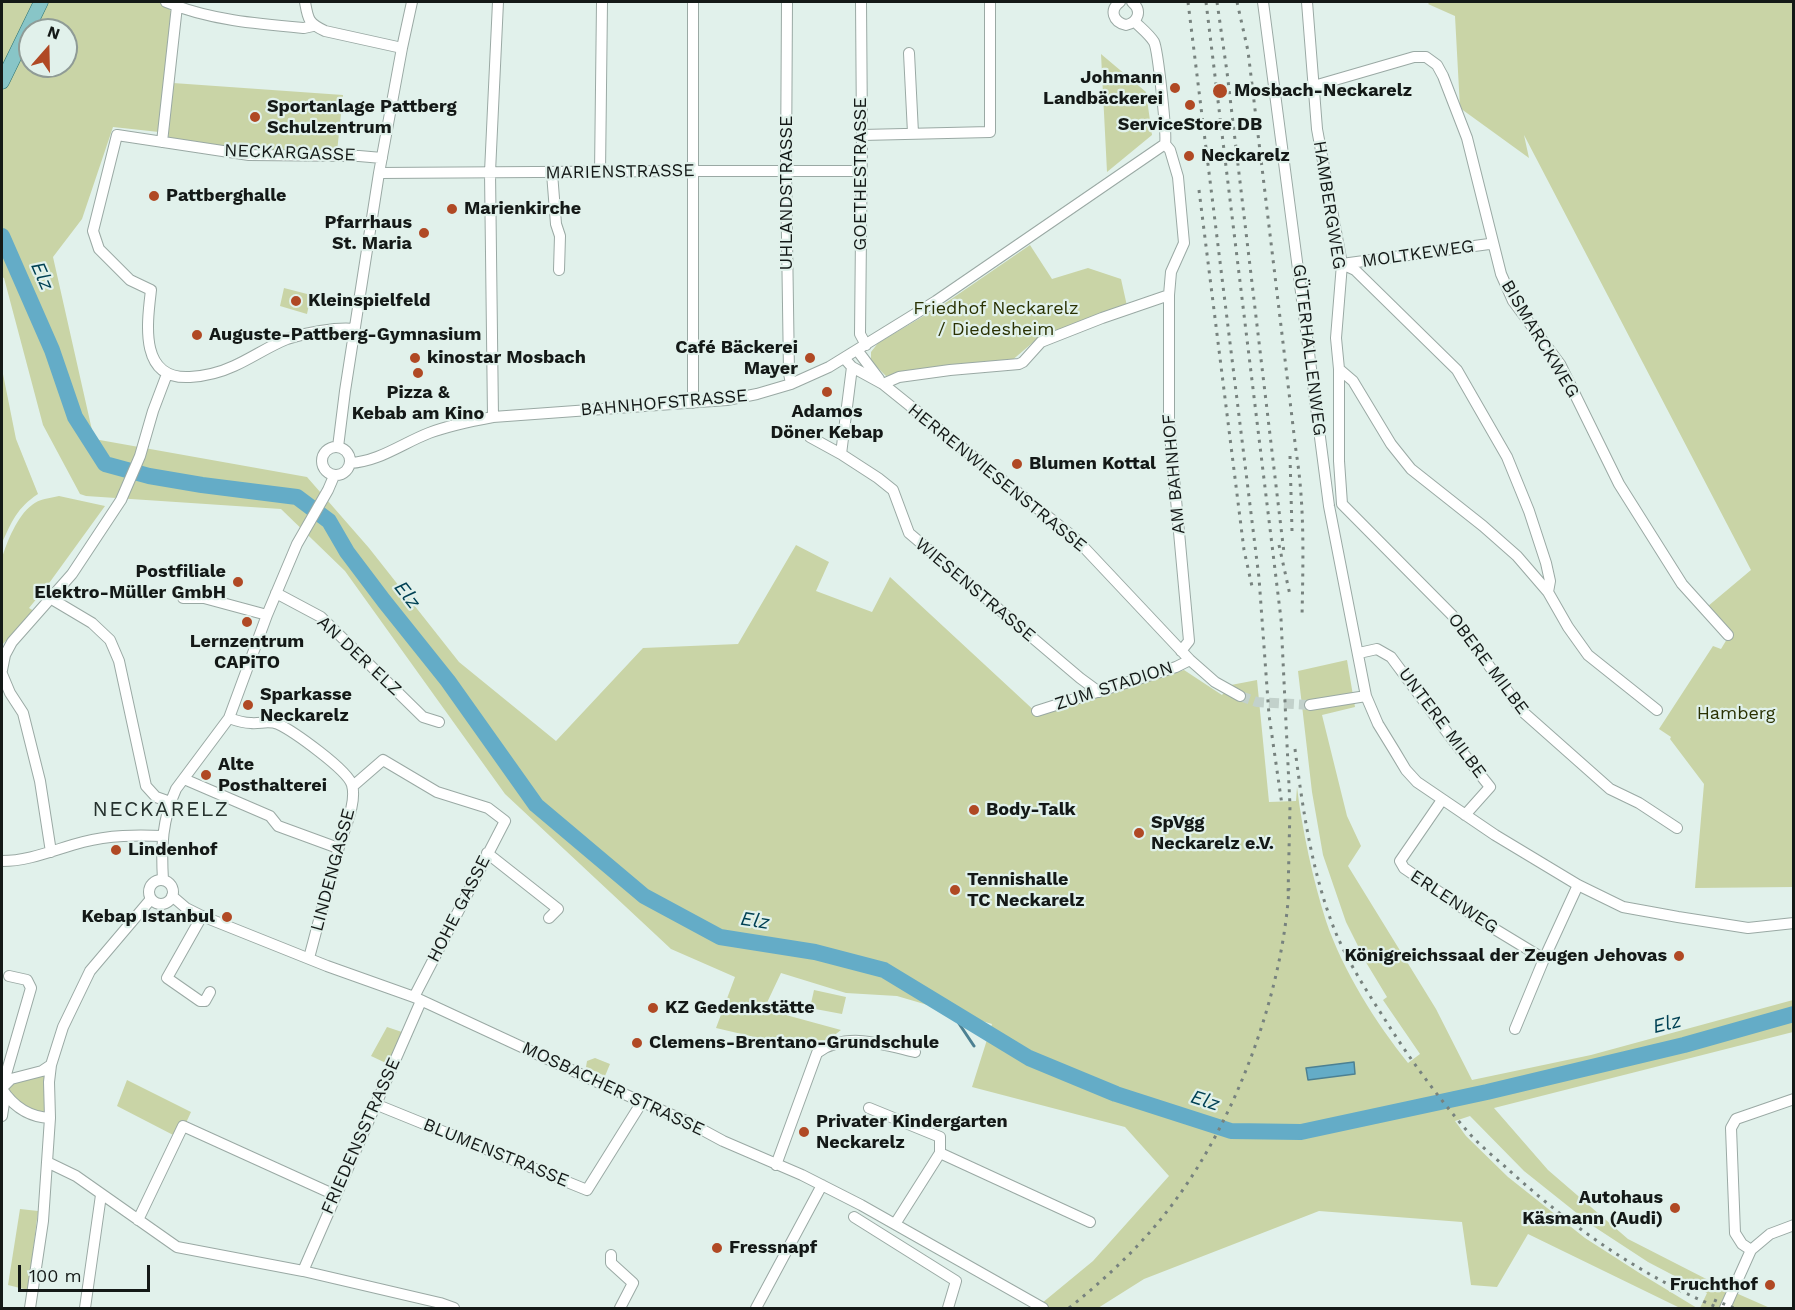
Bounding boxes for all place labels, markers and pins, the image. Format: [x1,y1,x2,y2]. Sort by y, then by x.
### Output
place label: Johmann Landbäckerei [1043,67,1163,110]
place label: Mosbach-Neckarelz [1234,80,1412,102]
marker: Johmann Landbäckerei [1168,81,1182,95]
marker: Mosbach-Neckarelz [1211,82,1229,100]
place label: Sportanlage Pattberg Schulzentrum [267,96,457,138]
marker: ServiceStore DB [1183,98,1197,112]
marker: Sportanlage Pattberg Schulzentrum [248,110,262,124]
place label: ServiceStore DB [1118,114,1262,136]
place label: Neckarelz [1201,145,1290,167]
marker: Neckarelz [1182,149,1196,163]
place label: Pattberghalle [166,185,286,207]
marker: Pattberghalle [147,189,161,203]
place label: Marienkirche [464,198,581,220]
marker: Marienkirche [445,202,459,216]
place label: Pfarrhaus St. Maria [325,212,412,254]
marker: Pfarrhaus St. Maria [417,226,431,240]
place label: Kleinspielfeld [308,290,431,312]
marker: Kleinspielfeld [289,294,303,308]
place label: Auguste-Pattberg-Gymnasium [209,324,481,346]
marker: Auguste-Pattberg-Gymnasium [190,328,204,342]
place label: Café Bäckerei Mayer [675,337,798,380]
place label: kinostar Mosbach [427,347,586,369]
marker: kinostar Mosbach [408,351,422,365]
marker: Café Bäckerei Mayer [803,351,817,365]
marker: Pizza & Kebab am Kino [411,366,425,380]
place label: Pizza & Kebab am Kino [352,382,484,424]
marker: Adamos Döner Kebap [820,385,834,399]
place label: Adamos Döner Kebap [770,401,884,444]
place label: Blumen Kottal [1029,453,1156,475]
marker: Blumen Kottal [1010,457,1024,471]
place label: Postfiliale Elektro-Müller GmbH [34,561,226,604]
marker: Postfiliale Elektro-Müller GmbH [231,575,245,589]
marker: Lernzentrum CAPiTO [240,615,254,629]
place label: Lernzentrum CAPiTO [190,631,304,674]
place label: Sparkasse Neckarelz [260,684,352,726]
marker: Sparkasse Neckarelz [241,698,255,712]
place label: Alte Posthalterei [218,754,327,796]
marker: Alte Posthalterei [199,768,213,782]
place label: Body-Talk [986,799,1076,821]
marker: Body-Talk [967,803,981,817]
place label: SpVgg Neckarelz e.V. [1151,812,1274,854]
marker: SpVgg Neckarelz e.V. [1132,826,1146,840]
place label: Lindenhof [128,839,217,861]
marker: Lindenhof [109,843,123,857]
place label: Tennishalle TC Neckarelz [967,869,1084,912]
marker: Tennishalle TC Neckarelz [948,883,962,897]
place label: Kebap Istanbul [82,906,215,928]
marker: Kebap Istanbul [220,910,234,924]
place label: Königreichssaal der Zeugen Jehovas [1345,945,1667,967]
marker: Königreichssaal der Zeugen Jehovas [1672,949,1686,963]
place label: KZ Gedenkstätte [665,997,815,1019]
marker: KZ Gedenkstätte [646,1001,660,1015]
place label: Clemens-Brentano-Grundschule [649,1032,939,1054]
marker: Clemens-Brentano-Grundschule [630,1036,644,1050]
place label: Privater Kindergarten Neckarelz [816,1111,1008,1154]
marker: Privater Kindergarten Neckarelz [797,1125,811,1139]
place label: Autohaus Käsmann (Audi) [1522,1187,1663,1230]
marker: Autohaus Käsmann (Audi) [1668,1201,1682,1215]
place label: Fressnapf [729,1237,817,1259]
marker: Fressnapf [710,1241,724,1255]
place label: Fruchthof [1670,1274,1758,1296]
marker: Fruchthof [1763,1278,1777,1292]

